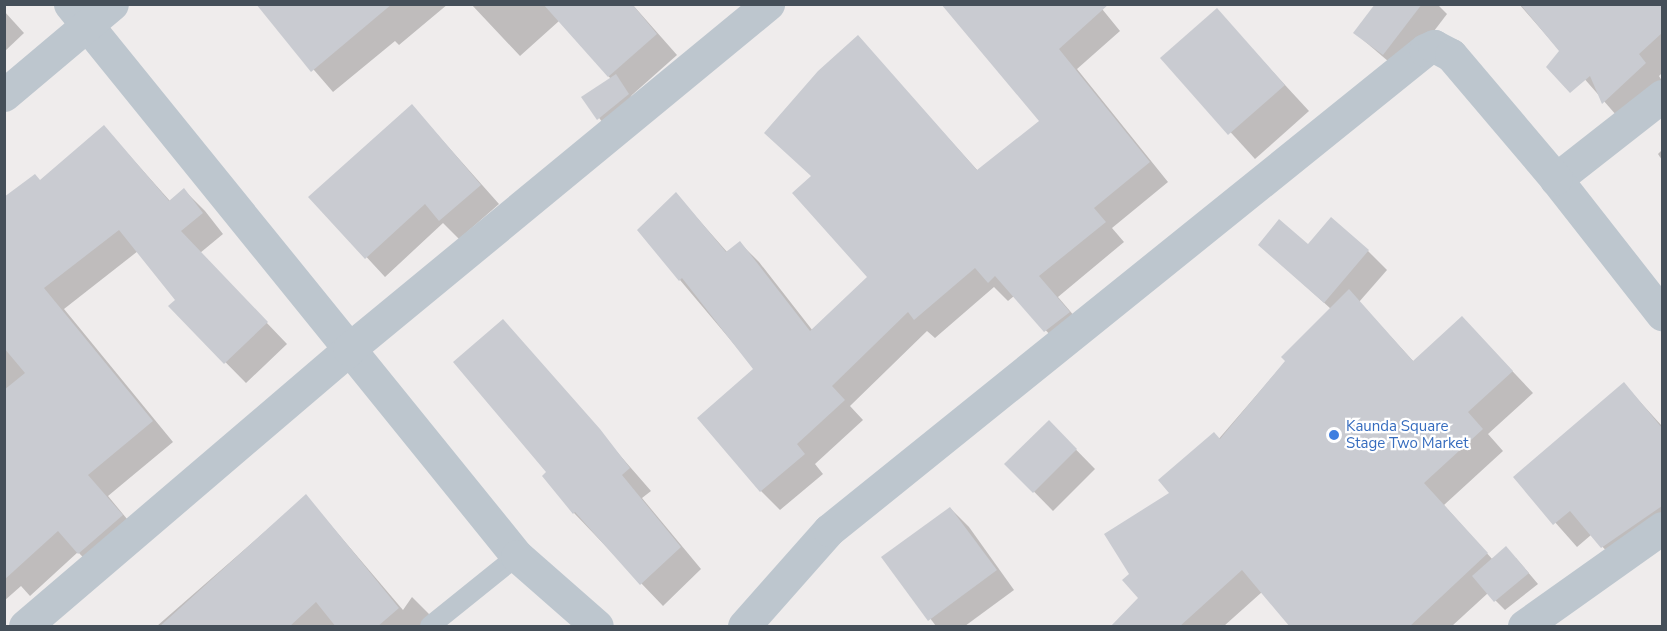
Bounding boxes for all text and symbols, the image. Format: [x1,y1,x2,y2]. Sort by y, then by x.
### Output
place label: Kaunda Square Stage Two Market [1346,417,1468,452]
marker: Kaunda Square Stage Two Market [1327,428,1341,442]

